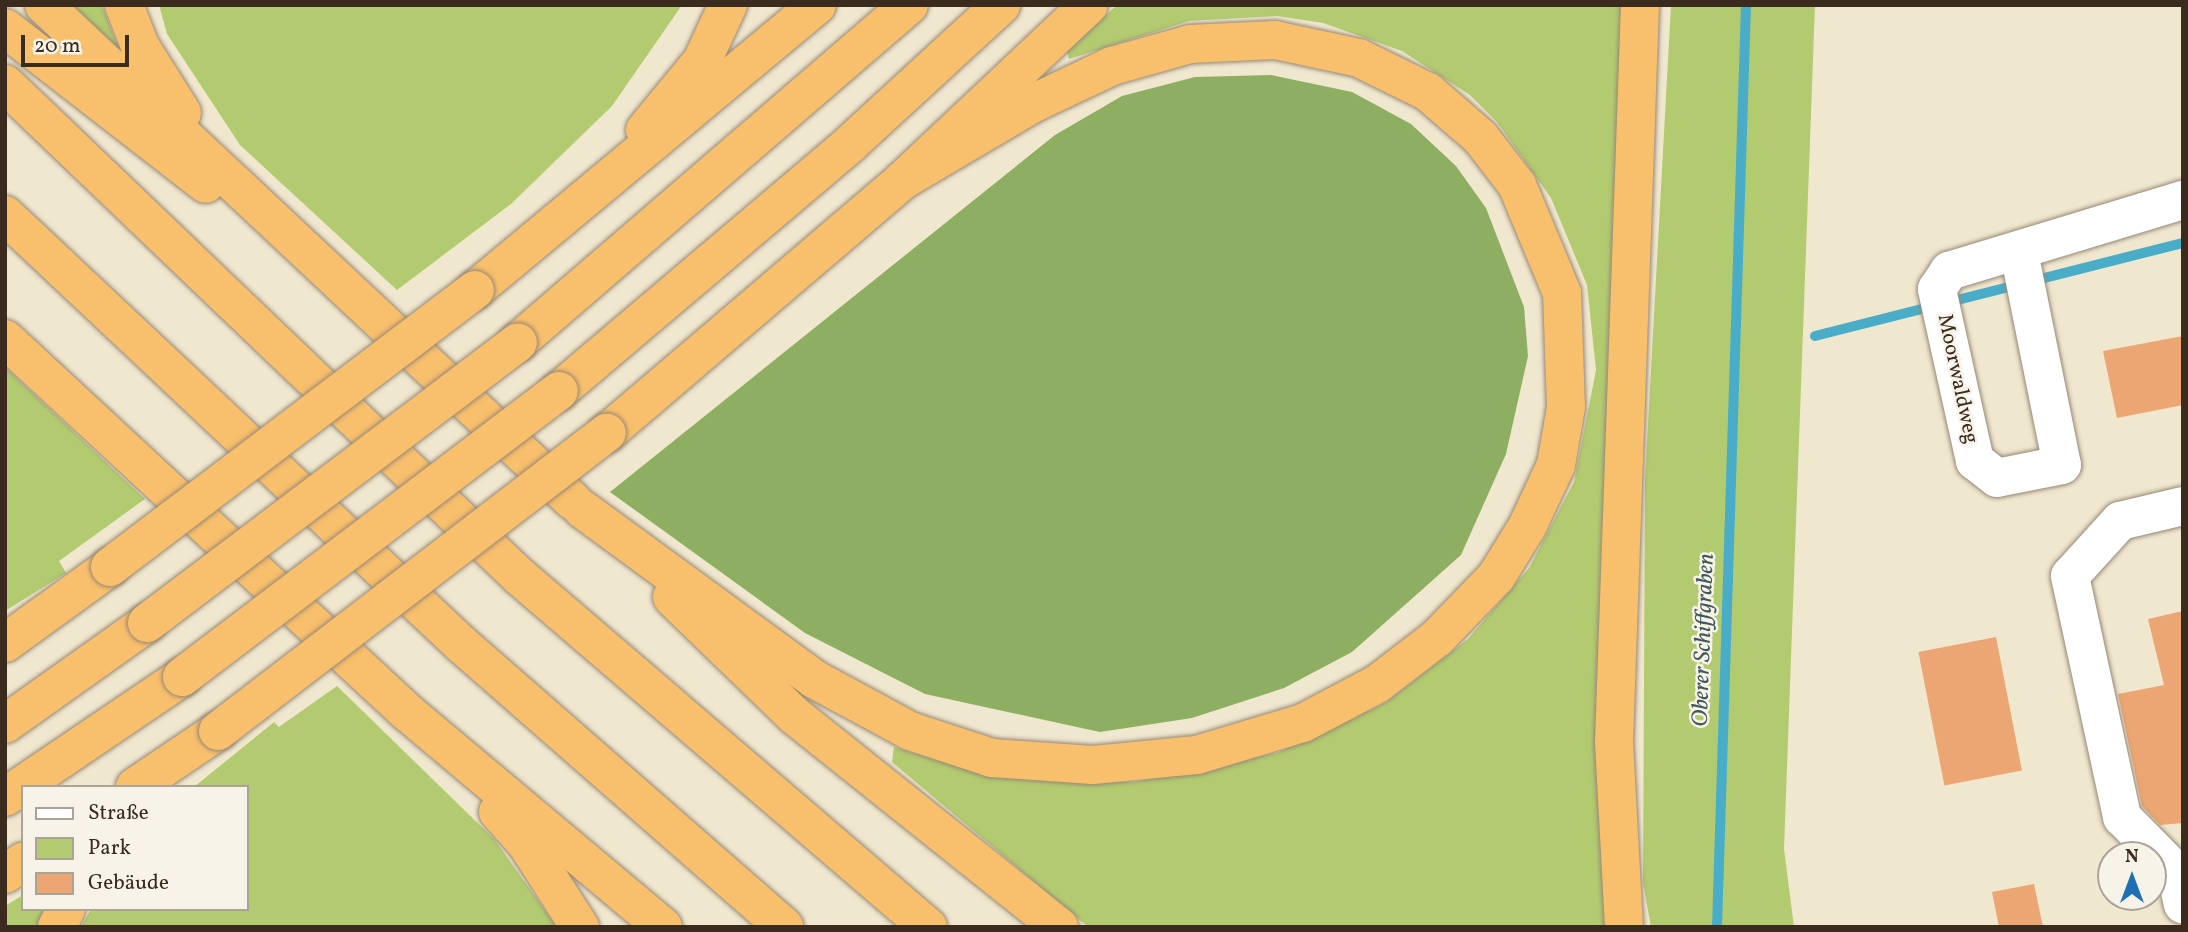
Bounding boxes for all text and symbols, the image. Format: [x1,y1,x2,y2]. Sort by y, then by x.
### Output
scale bar [24,21,133,65]
text: 20 m [34,32,80,61]
street label: Moorwaldweg [1931,312,1983,446]
water label: Oberer Schiffgraben [1687,553,1721,727]
legend [21,785,248,911]
text: Straße [88,799,149,828]
text: Park [88,834,131,863]
north arrow [2097,841,2167,911]
text: N [2125,844,2139,870]
text: Gebäude [88,869,169,898]

